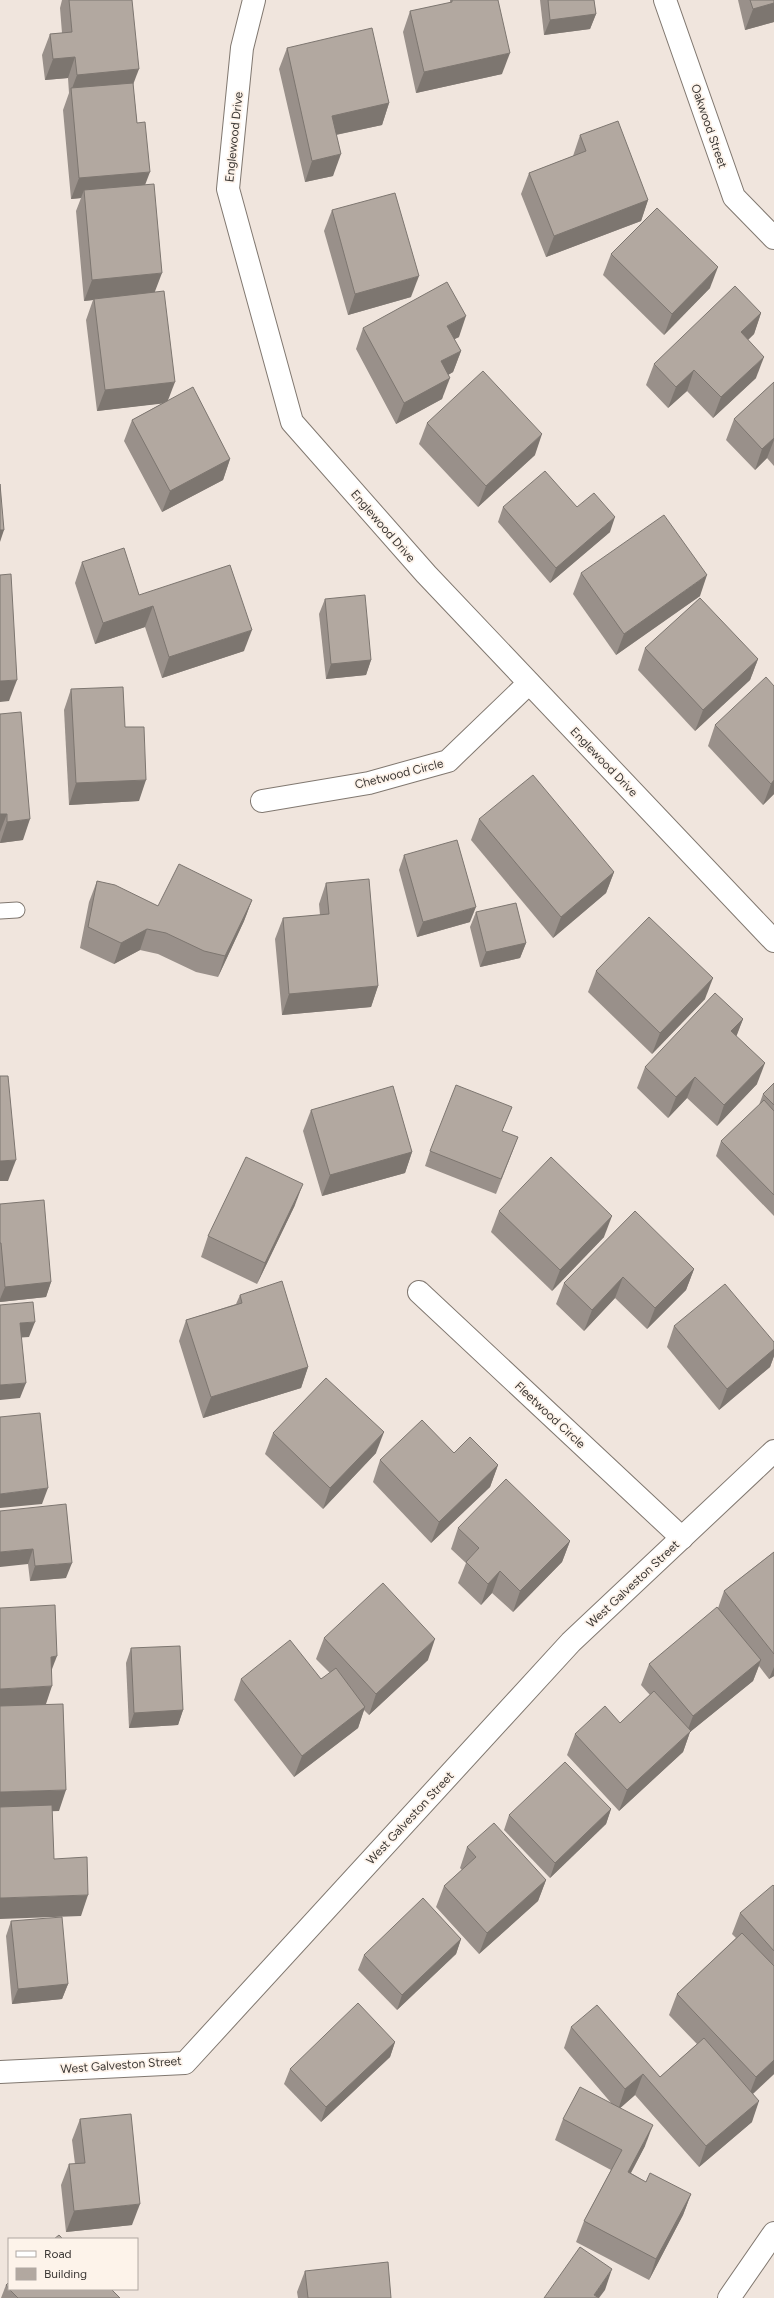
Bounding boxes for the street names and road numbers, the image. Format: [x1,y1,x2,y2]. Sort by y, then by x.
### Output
street label: Oakwood Street [688,82,730,170]
street label: Englewood Drive [222,91,246,183]
street label: Englewood Drive [348,487,418,565]
street label: Englewood Drive [567,724,641,800]
street label: Chetwood Circle [353,756,445,792]
street label: Fleetwood Circle [512,1379,588,1452]
street label: West Galveston Street [584,1537,683,1631]
street label: West Galveston Street [363,1768,457,1867]
street label: West Galveston Street [60,2054,183,2076]

